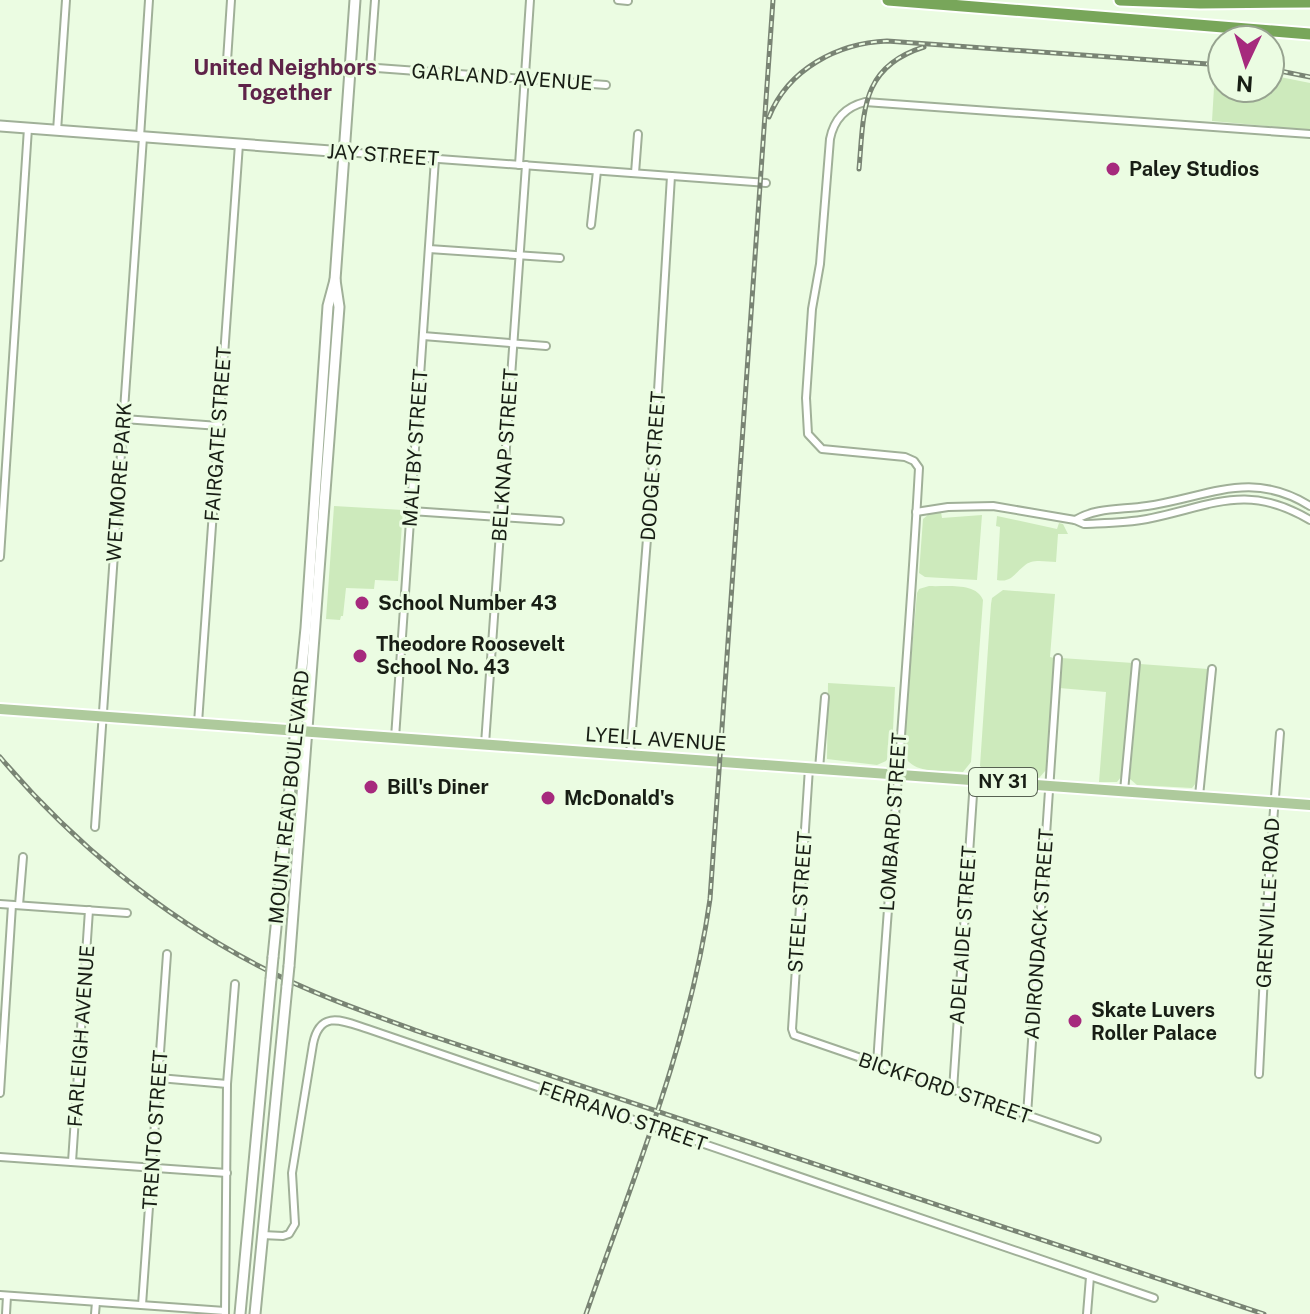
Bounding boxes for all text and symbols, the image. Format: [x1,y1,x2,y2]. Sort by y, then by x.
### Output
north arrow [1206,24,1286,104]
district label: United Neighbors Together [193,54,377,105]
street label: GARLAND AVENUE [411,59,593,95]
text: N [1235,70,1254,98]
street label: JAY STREET [326,139,440,171]
place label: Paley Studios [1129,157,1259,181]
marker: Paley Studios [1104,160,1122,178]
street label: FAIRGATE STREET [200,345,236,522]
street label: BELKNAP STREET [487,367,523,543]
street label: MALTBY STREET [398,368,433,528]
street label: DODGE STREET [636,390,670,542]
street label: WETMORE PARK [101,401,137,563]
place label: School Number 43 [378,591,557,615]
marker: School Number 43 [353,594,371,612]
place label: Theodore Roosevelt School No. 43 [376,632,565,679]
marker: Theodore Roosevelt School No. 43 [351,647,369,665]
street label: MOUNT READ BOULEVARD [264,669,314,925]
street label: LYELL AVENUE [584,722,728,756]
street label: LOMBARD STREET [875,732,911,912]
road number: NY 31 [969,768,1037,796]
place label: Bill's Diner [387,775,489,799]
marker: Bill's Diner [362,778,380,796]
place label: McDonald's [564,786,674,810]
marker: McDonald's [539,789,557,807]
street label: GRENVILLE ROAD [1252,817,1284,989]
street label: ADIRONDACK STREET [1020,828,1058,1040]
street label: STEEL STREET [783,830,817,974]
street label: ADELAIDE STREET [945,845,981,1025]
street label: FARLEIGH AVENUE [63,944,99,1128]
place label: Skate Luvers Roller Palace [1091,998,1217,1045]
marker: Skate Luvers Roller Palace [1066,1012,1084,1030]
street label: BICKFORD STREET [855,1047,1035,1129]
street label: TRENTO STREET [137,1049,173,1211]
street label: FERRANO STREET [536,1076,710,1156]

